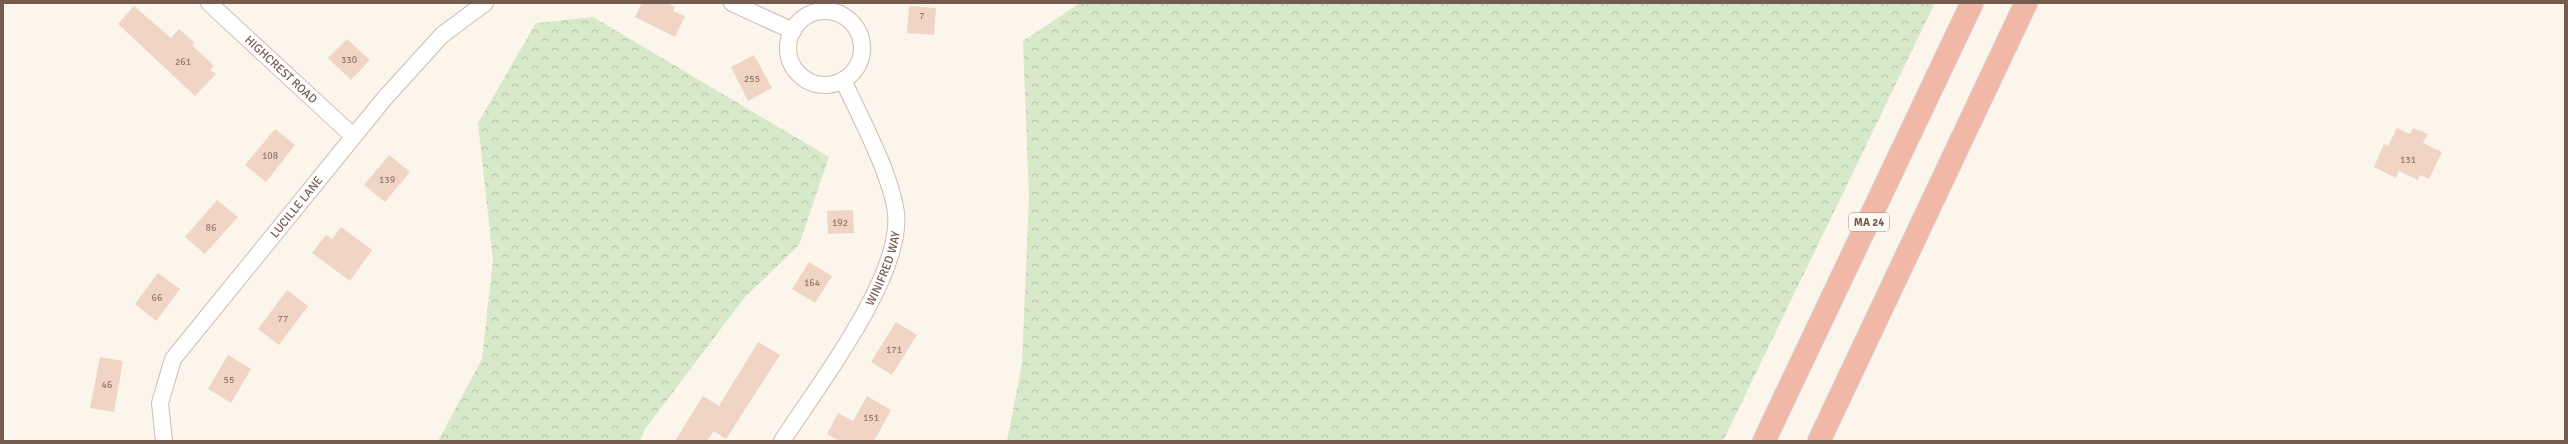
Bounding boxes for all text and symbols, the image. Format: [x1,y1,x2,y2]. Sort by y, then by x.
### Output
house number: 7 [919,10,925,22]
street label: HIGHCREST ROAD [241,33,320,107]
house number: 330 [341,54,357,66]
house number: 261 [175,56,191,68]
house number: 255 [744,73,760,85]
house number: 108 [262,150,278,162]
house number: 131 [2400,154,2416,166]
street label: LUCILLE LANE [267,173,326,241]
house number: 139 [379,174,395,186]
road number: MA 24 [1849,213,1889,231]
house number: 192 [832,217,848,229]
house number: 86 [206,222,216,234]
street label: WINIFRED WAY [863,230,904,309]
house number: 164 [804,277,821,289]
house number: 66 [152,292,162,304]
house number: 77 [278,313,288,325]
house number: 171 [886,344,902,356]
house number: 55 [224,374,234,386]
house number: 46 [102,379,112,391]
house number: 151 [863,412,879,424]

